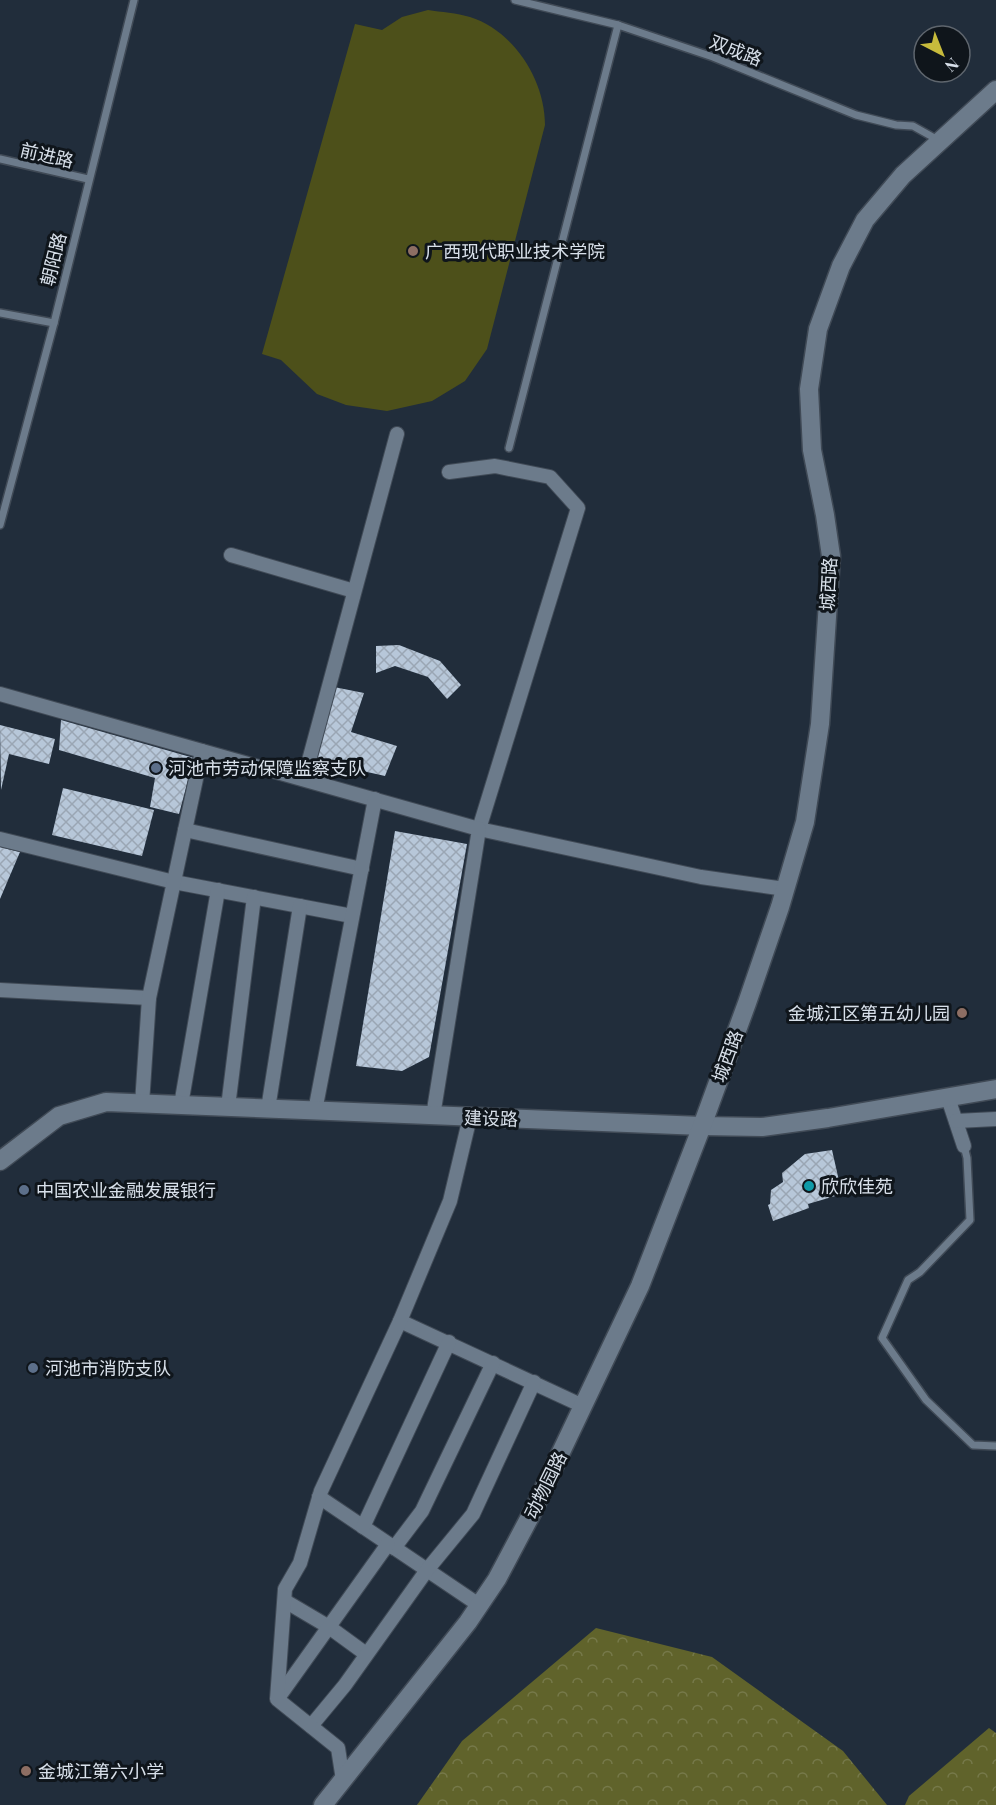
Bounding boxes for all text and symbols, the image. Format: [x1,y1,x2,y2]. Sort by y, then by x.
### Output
north arrow [912,24,972,84]
street label: 双成路 [706,29,766,71]
text: N [941,54,964,77]
street label: 前进路 [18,137,76,173]
street label: 朝阳路 [35,230,71,288]
place label: 广西现代职业技术学院 [425,239,605,263]
marker: 广西现代职业技术学院 [406,244,420,258]
street label: 城西路 [815,556,841,612]
place label: 河池市劳动保障监察支队 [168,756,366,780]
marker: 河池市劳动保障监察支队 [149,761,163,775]
place label: 金城江区第五幼儿园 [788,1001,950,1025]
marker: 金城江区第五幼儿园 [955,1006,969,1020]
street label: 城西路 [706,1027,748,1085]
street label: 建设路 [464,1105,518,1131]
place label: 欣欣佳苑 [821,1174,893,1198]
place label: 中国农业金融发展银行 [36,1178,216,1202]
marker: 欣欣佳苑 [802,1179,816,1193]
marker: 中国农业金融发展银行 [17,1183,31,1197]
place label: 河池市消防支队 [45,1356,171,1380]
marker: 河池市消防支队 [26,1361,40,1375]
street label: 动物园路 [518,1447,572,1523]
place label: 金城江第六小学 [38,1759,164,1783]
marker: 金城江第六小学 [19,1764,33,1778]

